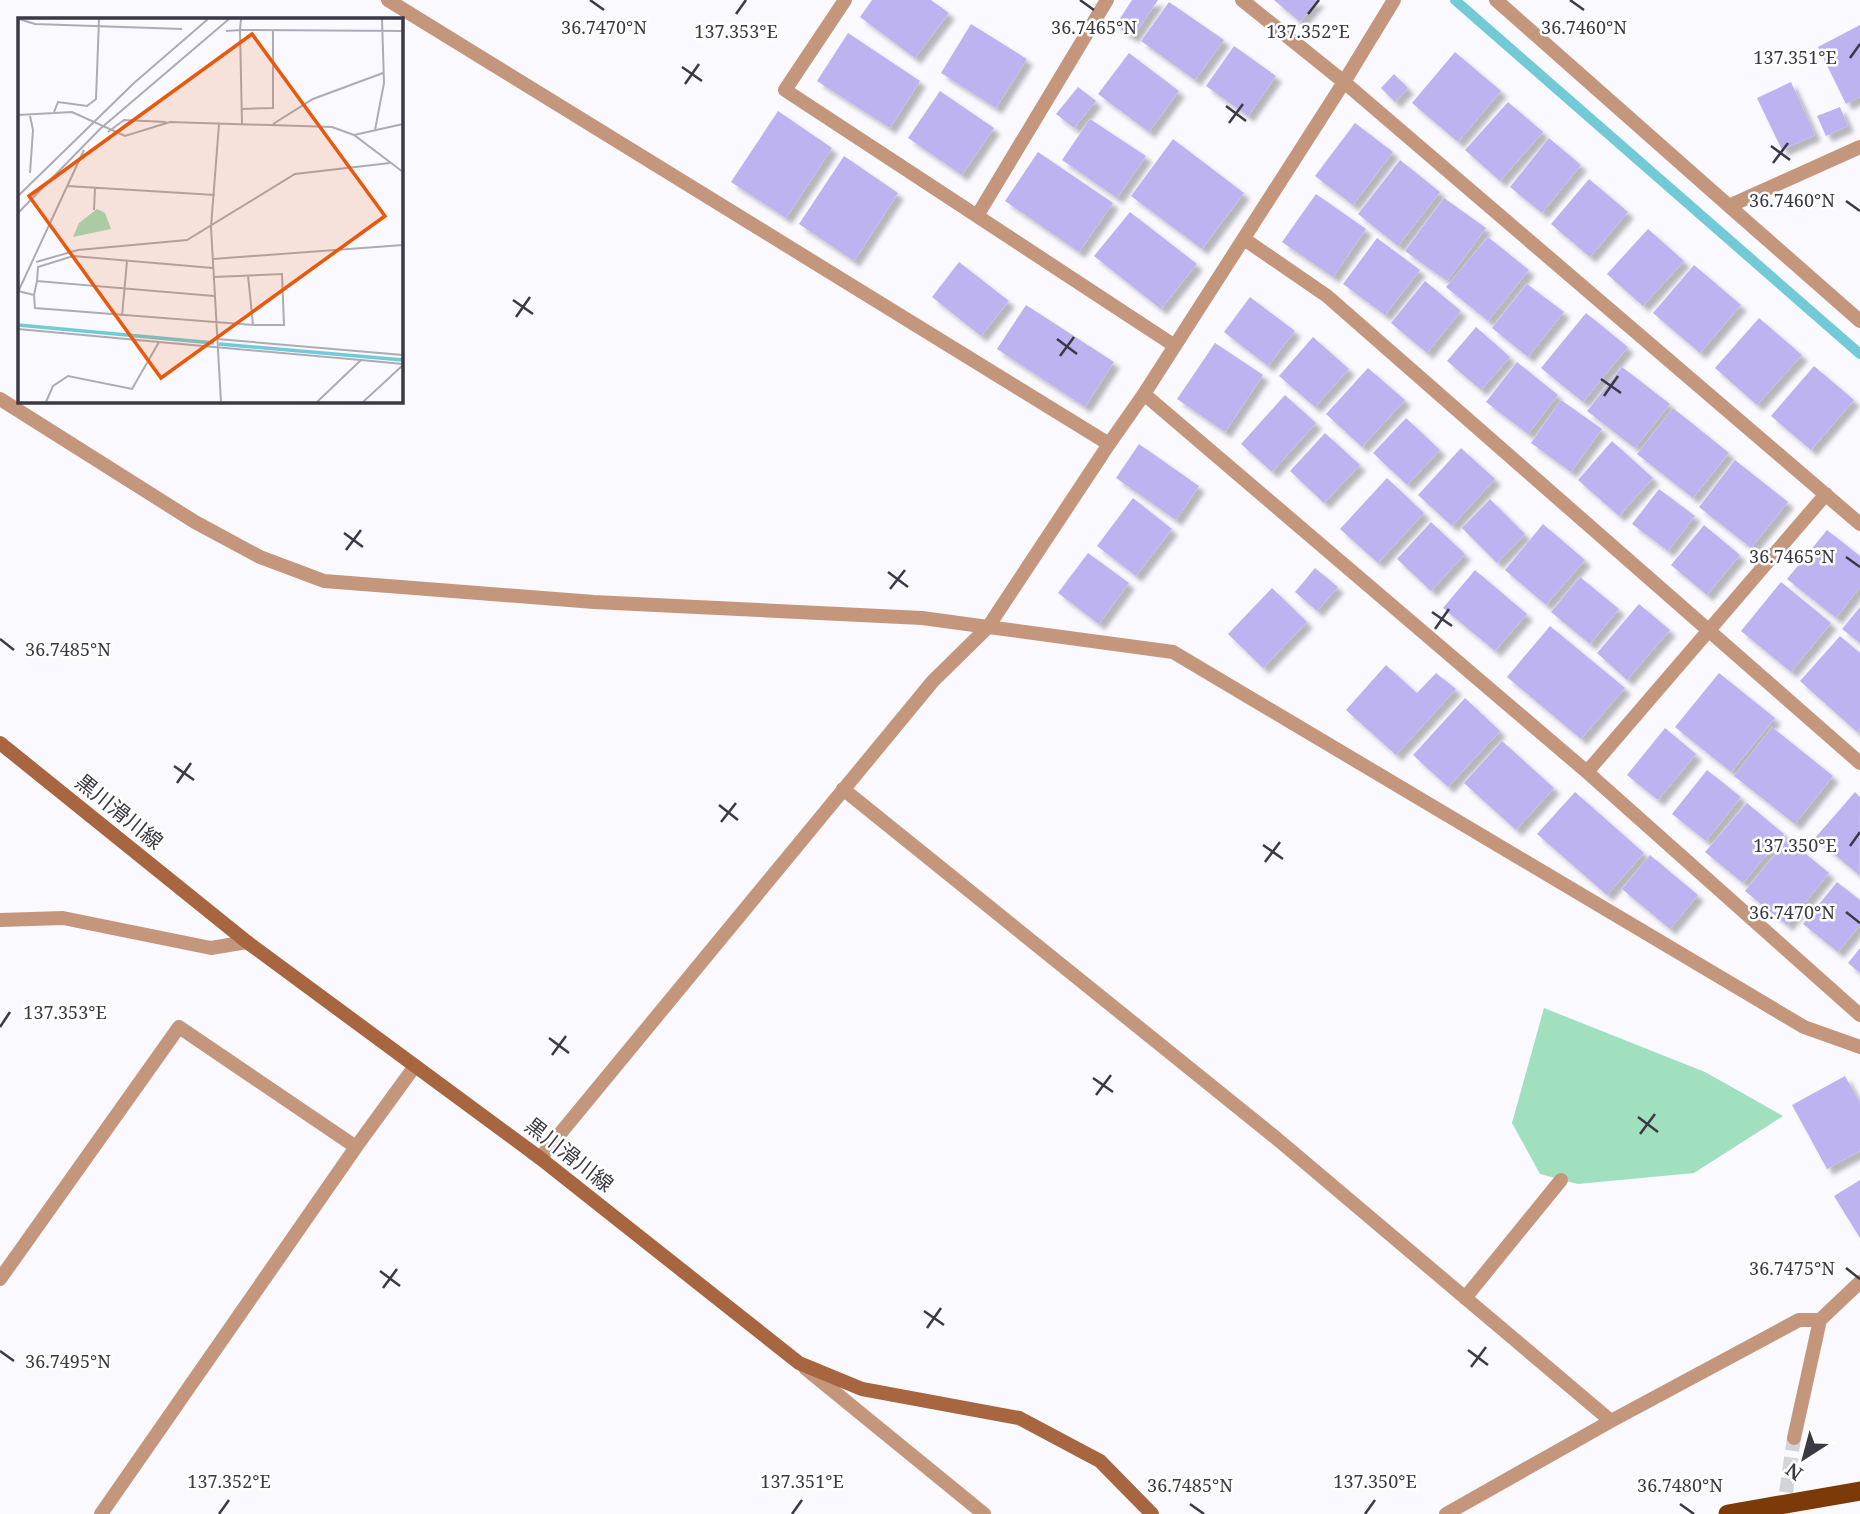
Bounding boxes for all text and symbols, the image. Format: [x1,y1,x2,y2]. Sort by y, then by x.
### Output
text: 36.7470°N [561,15,647,39]
text: 36.7465°N [1051,15,1137,39]
text: 36.7460°N [1541,15,1627,39]
inset map [18,18,402,402]
text: 137.353°E [694,19,778,43]
text: 137.352°E [1266,19,1350,43]
text: 137.351°E [1753,45,1837,69]
text: 36.7460°N [1749,188,1835,212]
text: 36.7465°N [1749,544,1835,568]
text: 36.7485°N [25,637,111,661]
street label: 黒川滑川線 [70,767,169,855]
text: 137.350°E [1753,833,1837,857]
text: 36.7470°N [1749,900,1835,924]
text: 137.353°E [23,1000,107,1024]
street label: 黒川滑川線 [520,1111,620,1198]
text: 36.7475°N [1749,1256,1835,1280]
text: 36.7495°N [25,1349,111,1373]
north arrow [1769,1423,1839,1493]
text: N [1780,1457,1808,1487]
text: 137.352°E [187,1469,271,1493]
text: 137.351°E [760,1469,844,1493]
text: 137.350°E [1333,1469,1417,1493]
text: 36.7485°N [1147,1473,1233,1497]
text: 36.7480°N [1637,1473,1723,1497]

